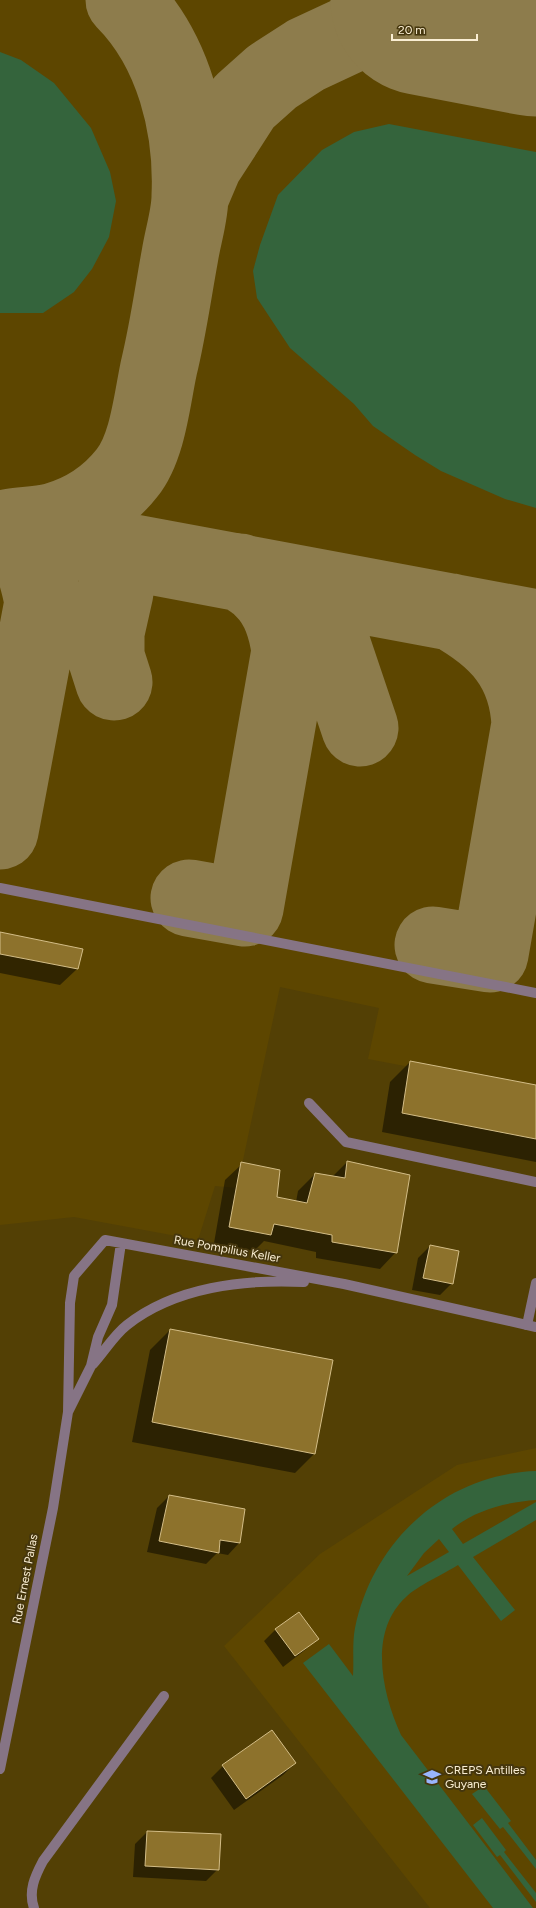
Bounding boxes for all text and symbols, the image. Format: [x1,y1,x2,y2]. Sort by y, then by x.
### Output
scale bar [392,16,477,42]
text: 20 m [398,23,426,37]
street label: Rue Pompilius Keller [173,1233,281,1265]
street label: Rue Ernest Pallas [9,1533,41,1625]
place label: CREPS Antilles Guyane [445,1763,526,1791]
school or university icon: CREPS Antilles Guyane [422,1767,442,1787]

